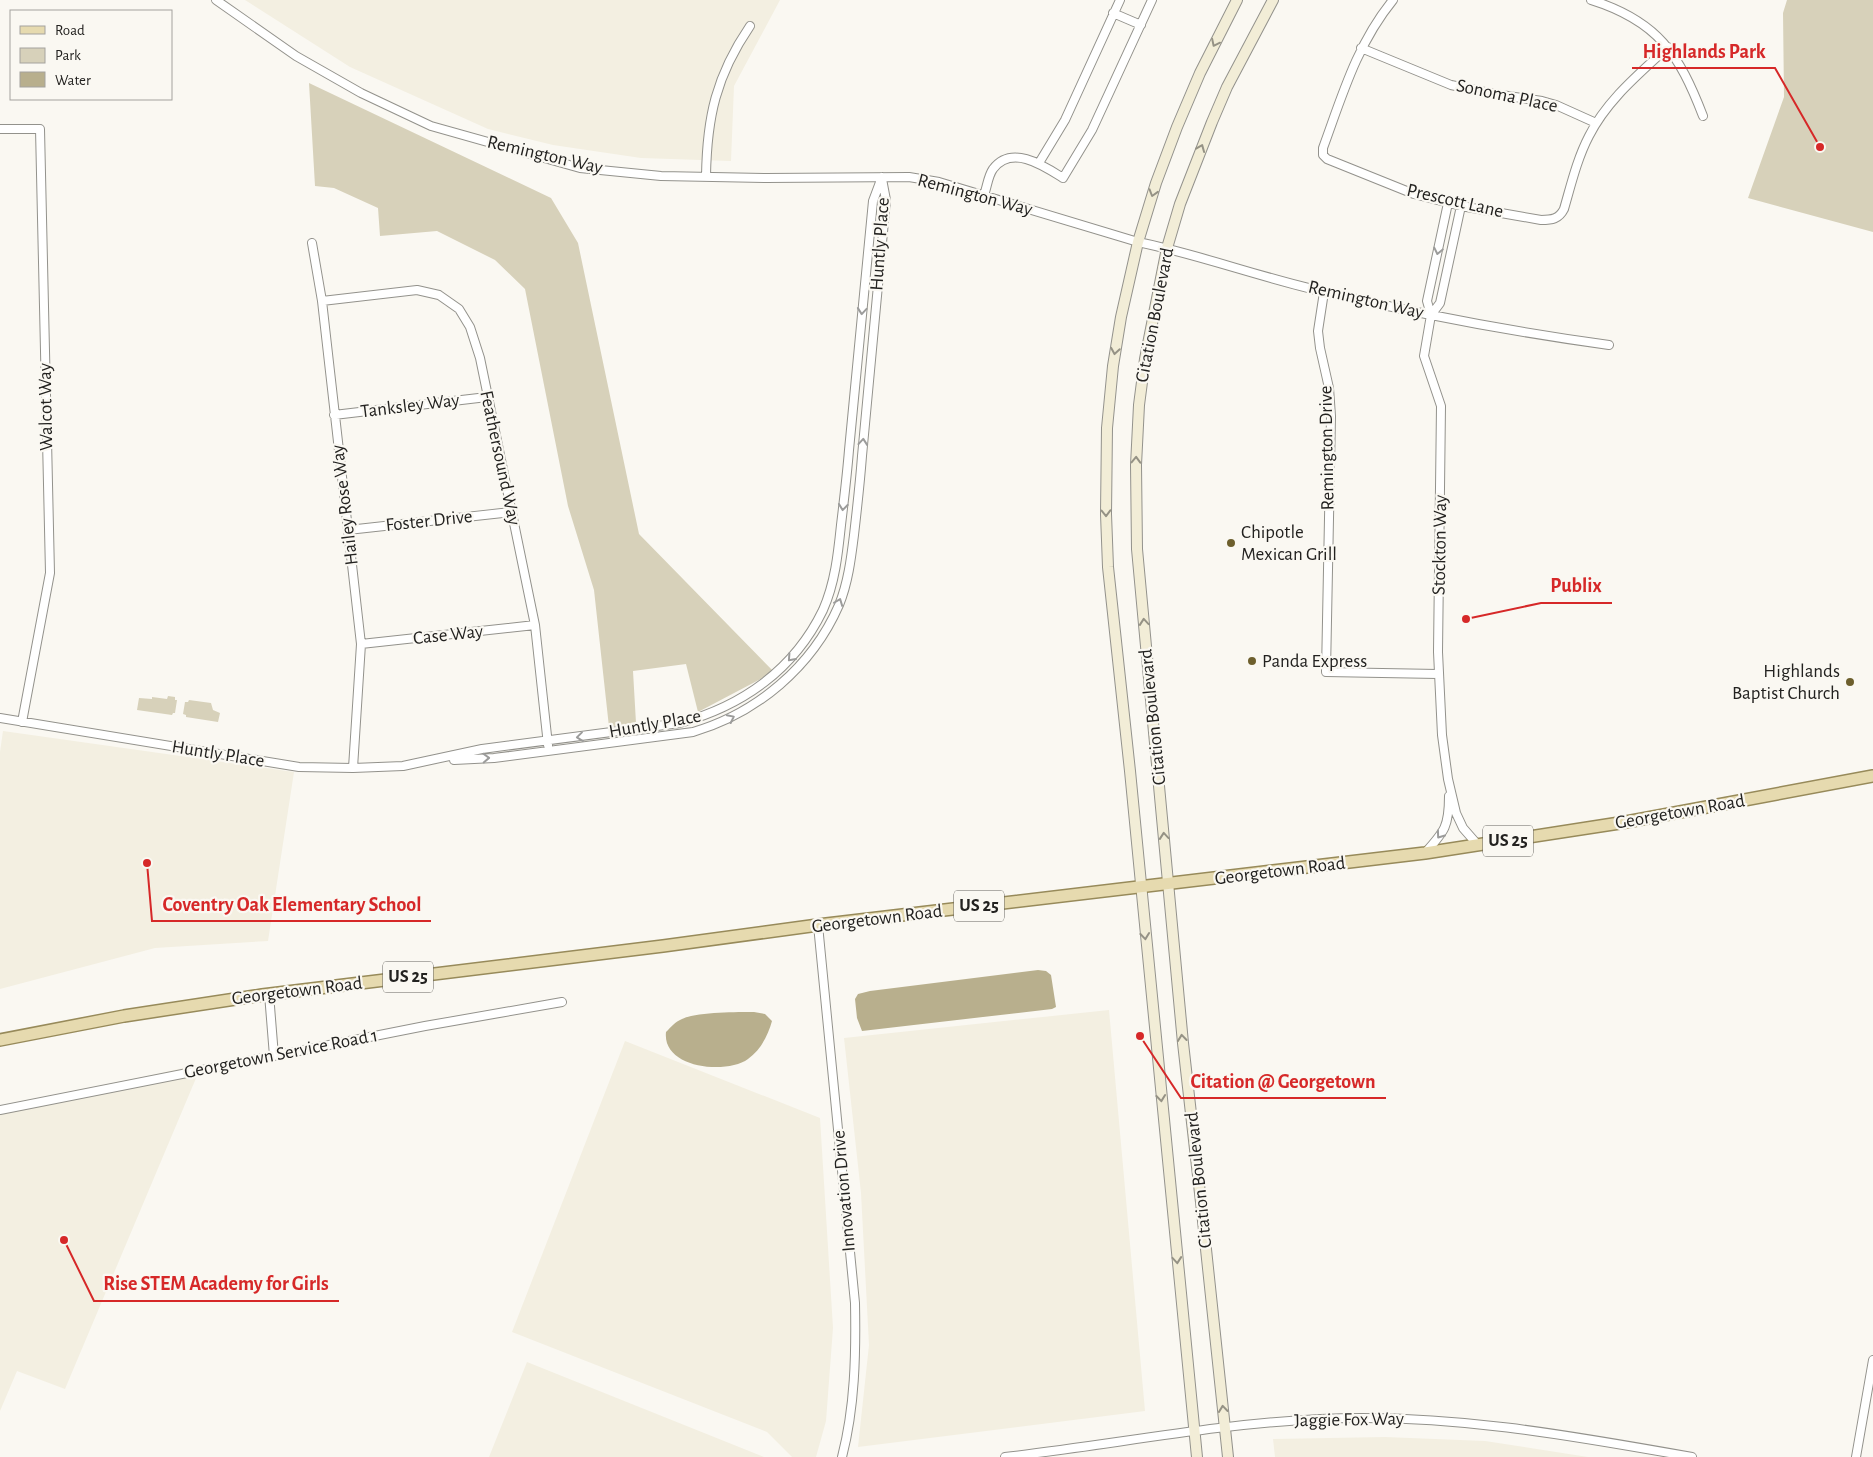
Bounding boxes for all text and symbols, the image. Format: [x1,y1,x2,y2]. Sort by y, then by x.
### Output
legend [10,10,172,100]
text: Road [55,23,85,38]
callout: Highlands Park [1632,33,1775,68]
one-way arrow [1211,38,1221,47]
text: Highlands Park [1642,42,1766,62]
text: Park [55,48,81,63]
text: Water [55,73,91,88]
street label: Sonoma Place [1455,76,1559,116]
street label: Remington Way [485,132,605,178]
one-way arrow [1195,144,1205,153]
street label: Remington Way [916,171,1034,219]
street label: Prescott Lane [1405,181,1505,221]
one-way arrow [1149,189,1159,197]
street label: Huntly Place [867,197,893,291]
street label: Citation Boulevard [1133,246,1177,384]
one-way arrow [1433,246,1444,255]
street label: Remington Way [1306,277,1426,323]
one-way arrow [857,307,868,315]
one-way arrow [1111,347,1121,356]
street label: Walcot Way [36,363,56,451]
street label: Remington Drive [1316,385,1338,511]
street label: Feathersound Way [476,389,524,527]
street label: Tanksley Way [359,391,461,421]
one-way arrow [858,437,869,445]
street label: Hailey Rose Way [328,444,362,566]
one-way arrow [1131,456,1142,464]
street label: Stockton Way [1430,495,1450,595]
one-way arrow [838,504,849,512]
street label: Foster Drive [385,507,473,535]
one-way arrow [1101,510,1111,518]
place label: Chipotle Mexican Grill [1241,523,1337,564]
marker: Chipotle Mexican Grill [1225,537,1237,549]
callout: Publix [1541,568,1612,603]
text: Publix [1550,576,1603,596]
one-way arrow [833,598,843,607]
one-way arrow [1139,618,1150,626]
street label: Case Way [412,622,484,648]
street label: Citation Boulevard [1136,648,1170,786]
one-way arrow [788,652,797,661]
place label: Panda Express [1262,652,1367,671]
marker: Panda Express [1246,655,1258,667]
place label: Highlands Baptist Church [1732,662,1840,703]
marker: Highlands Baptist Church [1844,676,1856,688]
street label: Huntly Place [607,707,703,741]
one-way arrow [726,713,735,724]
one-way arrow [575,731,583,742]
street label: Huntly Place [170,737,266,771]
one-way arrow [482,753,490,764]
street label: Georgetown Road [1614,791,1747,833]
road number: US 25 [1483,826,1533,856]
one-way arrow [1437,829,1446,839]
one-way arrow [1159,832,1170,840]
street label: Georgetown Road [1214,854,1347,888]
callout: Coventry Oak Elementary School [152,886,431,921]
road number: US 25 [954,890,1004,921]
text: Coventry Oak Elementary School [163,895,421,915]
street label: Georgetown Road [811,902,944,936]
one-way arrow [1139,933,1150,941]
road number: US 25 [383,962,433,992]
street label: Georgetown Road [231,974,364,1008]
street label: Georgetown Service Road 1 [183,1026,379,1082]
one-way arrow [1177,1034,1188,1042]
callout: Citation @ Georgetown [1181,1063,1386,1098]
text: Citation @ Georgetown [1190,1072,1376,1092]
one-way arrow [1155,1094,1166,1102]
street label: Citation Boulevard [1182,1111,1216,1249]
street label: Innovation Drive [829,1129,859,1253]
one-way arrow [1172,1256,1183,1264]
callout: Rise STEM Academy for Girls [94,1266,339,1301]
text: Rise STEM Academy for Girls [103,1274,329,1294]
one-way arrow [1218,1404,1229,1412]
street label: Jaggie Fox Way [1294,1410,1404,1430]

